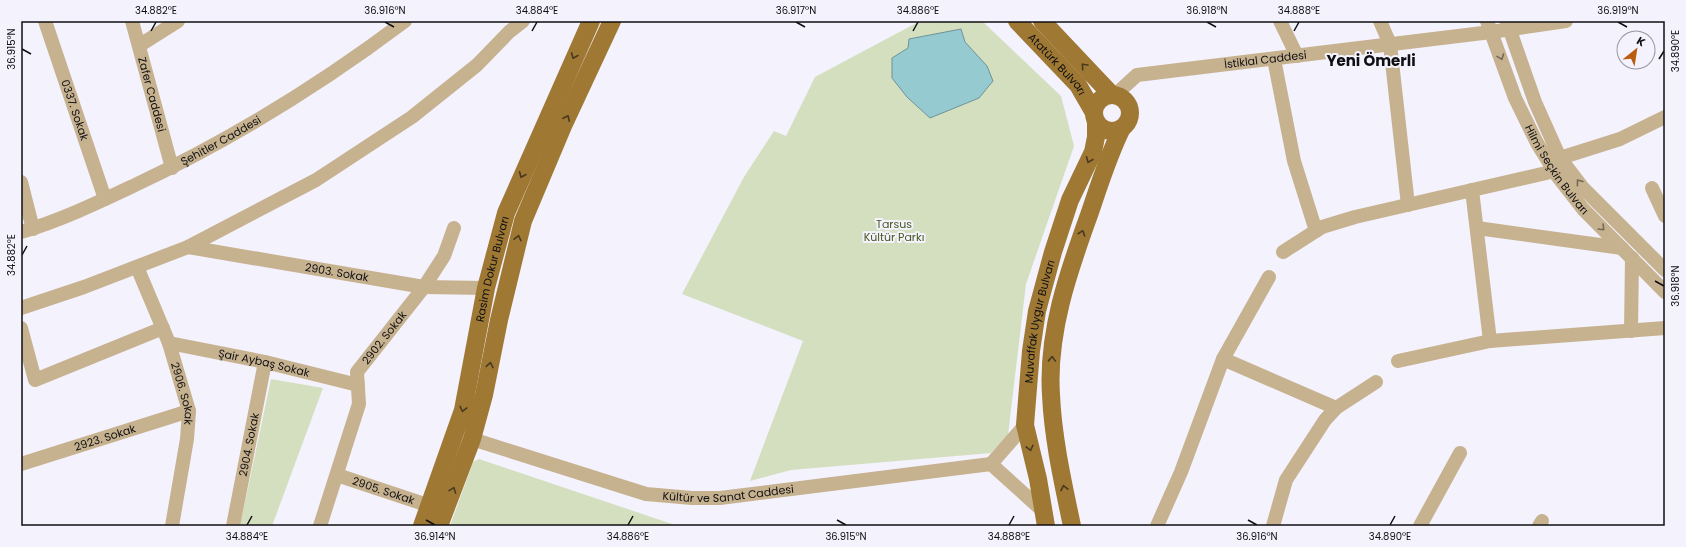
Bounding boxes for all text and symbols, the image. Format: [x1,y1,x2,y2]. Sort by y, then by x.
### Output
text: 34.882°E [135,3,177,18]
text: 36.916°N [364,3,406,18]
text: 34.884°E [516,3,558,18]
text: 36.917°N [776,3,816,18]
text: 34.886°E [897,3,939,18]
text: 36.918°N [1186,3,1228,18]
text: 34.888°E [1278,3,1320,18]
text: 36.919°N [1597,3,1639,18]
text: 36.915°N [4,28,19,70]
street label: Atatürk Bulvarı [1024,29,1090,98]
north arrow [1616,30,1656,70]
text: 34.890°E [1668,30,1683,72]
text: K [1634,32,1649,50]
street label: İstiklal Caddesi [1223,46,1308,72]
district label: Yeni Ömerli [1326,50,1416,71]
one-way arrow [571,52,579,60]
one-way arrow [1496,54,1504,61]
street label: Zafer Caddesi [134,55,170,134]
one-way arrow [1082,63,1089,71]
street label: 0337. Sokak [57,77,93,143]
street label: Şehitler Caddesi [178,112,264,169]
one-way arrow [562,115,570,122]
street label: Hilmi Seçkin Bulvarı [1521,122,1592,218]
one-way arrow [1086,157,1094,164]
one-way arrow [519,171,527,179]
one-way arrow [1577,180,1584,187]
street label: Rasim Dokur Bulvarı [472,214,513,323]
park label: Tarsus Kültür Parkı [864,216,924,245]
one-way arrow [1597,223,1605,231]
one-way arrow [1078,230,1086,237]
text: 34.882°E [4,234,19,276]
one-way arrow [514,235,522,242]
street label: Muvaffak Uygur Bulvarı [1020,258,1059,384]
street label: 2903. Sokak [304,259,370,286]
text: 36.918°N [1668,265,1683,307]
street label: 2902. Sokak [358,307,410,368]
street label: Şair Aybaş Sokak [217,345,312,381]
one-way arrow [1048,356,1056,362]
street label: 2906. Sokak [167,360,197,426]
one-way arrow [485,362,494,368]
one-way arrow [459,406,467,412]
street label: 2904. Sokak [235,411,263,478]
street label: 2923. Sokak [72,420,138,455]
one-way arrow [1026,444,1034,451]
street label: 2905. Sokak [350,473,417,508]
street label: Kültür ve Sanat Caddesi [662,481,795,506]
one-way arrow [1061,485,1069,491]
one-way arrow [448,486,456,493]
text: 34.884°E [226,529,268,544]
text: 36.914°N [414,529,456,544]
text: 34.886°E [607,529,649,544]
text: 36.915°N [825,529,867,544]
text: 34.888°E [988,529,1030,544]
text: 36.916°N [1236,529,1278,544]
text: 34.890°E [1369,529,1411,544]

